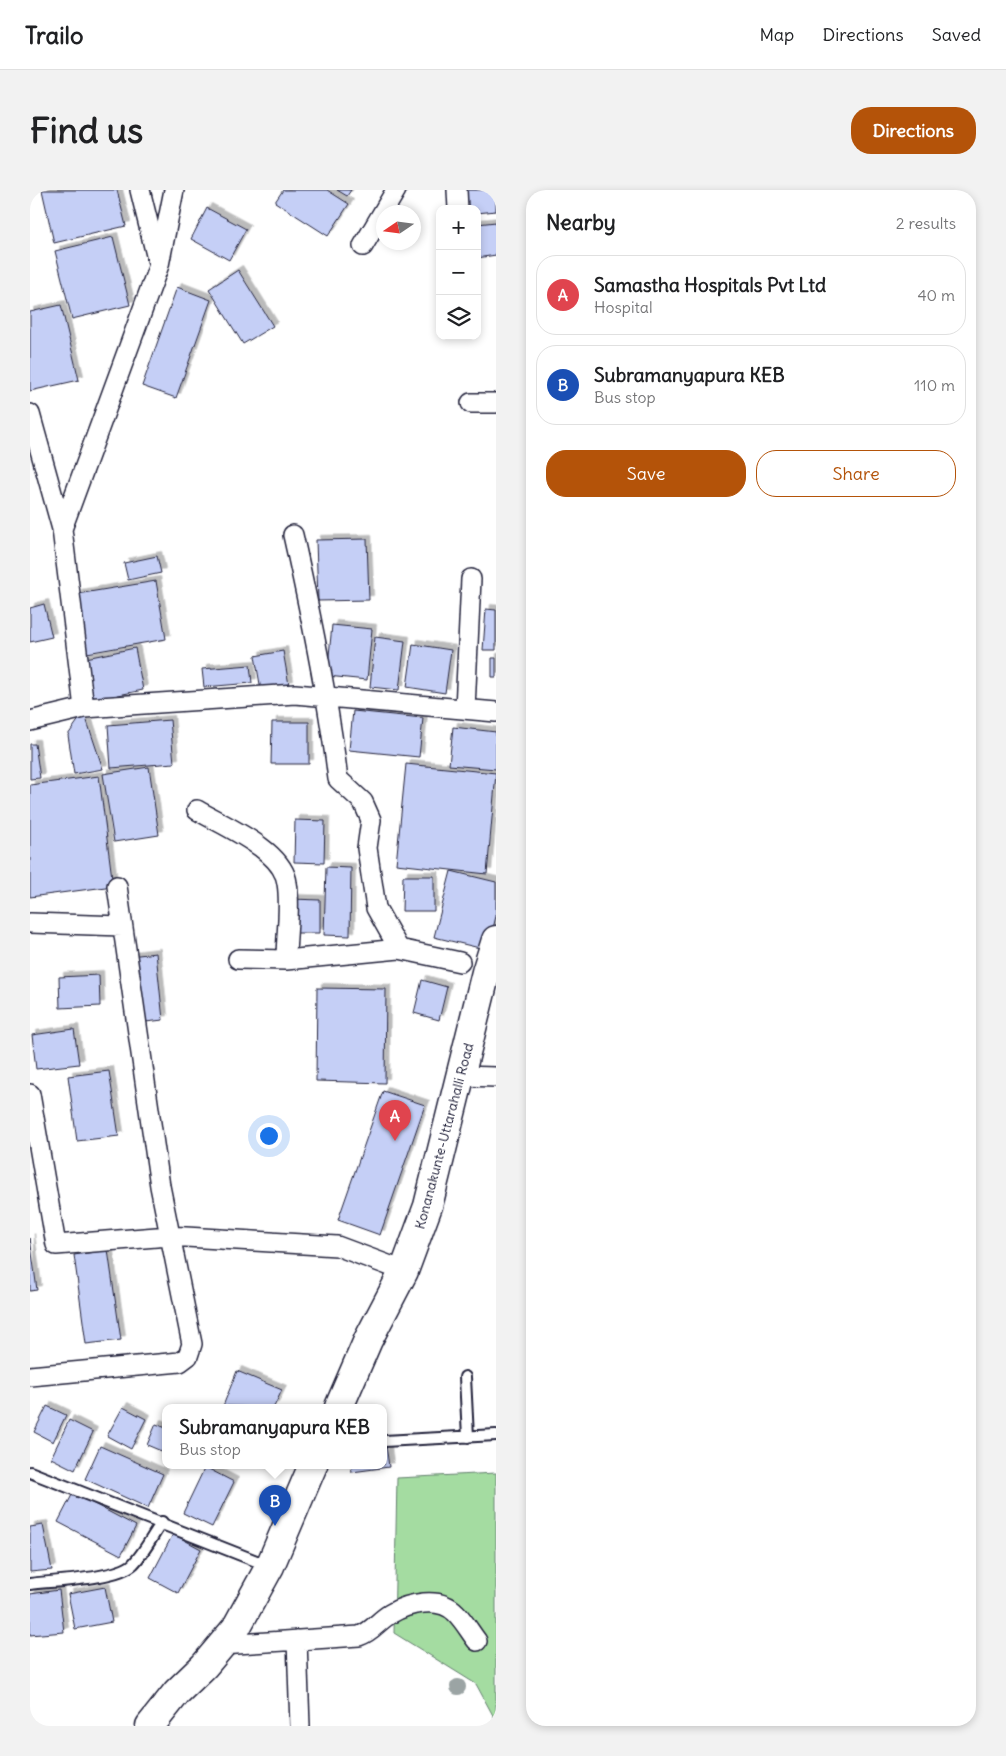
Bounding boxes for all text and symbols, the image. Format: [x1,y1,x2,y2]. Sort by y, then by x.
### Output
text: Trailo [25,20,83,50]
text: Map [759,23,794,46]
text: Directions [822,23,904,46]
text: Saved [932,23,981,46]
button: Directions [851,107,976,154]
text: Find us [30,108,143,152]
north arrow [376,205,421,250]
map controls [436,205,481,340]
button: + [436,205,481,250]
text: Nearby [546,209,616,236]
text: 2 results [896,213,956,233]
button: − [436,250,481,295]
text: Samastha Hospitals Pvt Ltd [594,273,826,297]
text: A [558,285,568,305]
text: 40 m [917,285,955,305]
button: layers [436,295,481,340]
text: Hospital [594,297,653,317]
text: Subramanyapura KEB [594,363,785,387]
text: B [558,375,568,395]
text: 110 m [914,375,955,395]
text: Bus stop [594,387,656,407]
button: Save [546,450,746,497]
button: Share [756,450,956,497]
street label: Konanakunte-Uttarahalli Road [410,1041,478,1231]
pin: A [379,1100,411,1141]
your location [256,1123,282,1149]
popup [162,1404,387,1469]
text: Subramanyapura KEB [179,1415,370,1439]
text: Bus stop [179,1439,241,1459]
pin: B [259,1485,291,1526]

